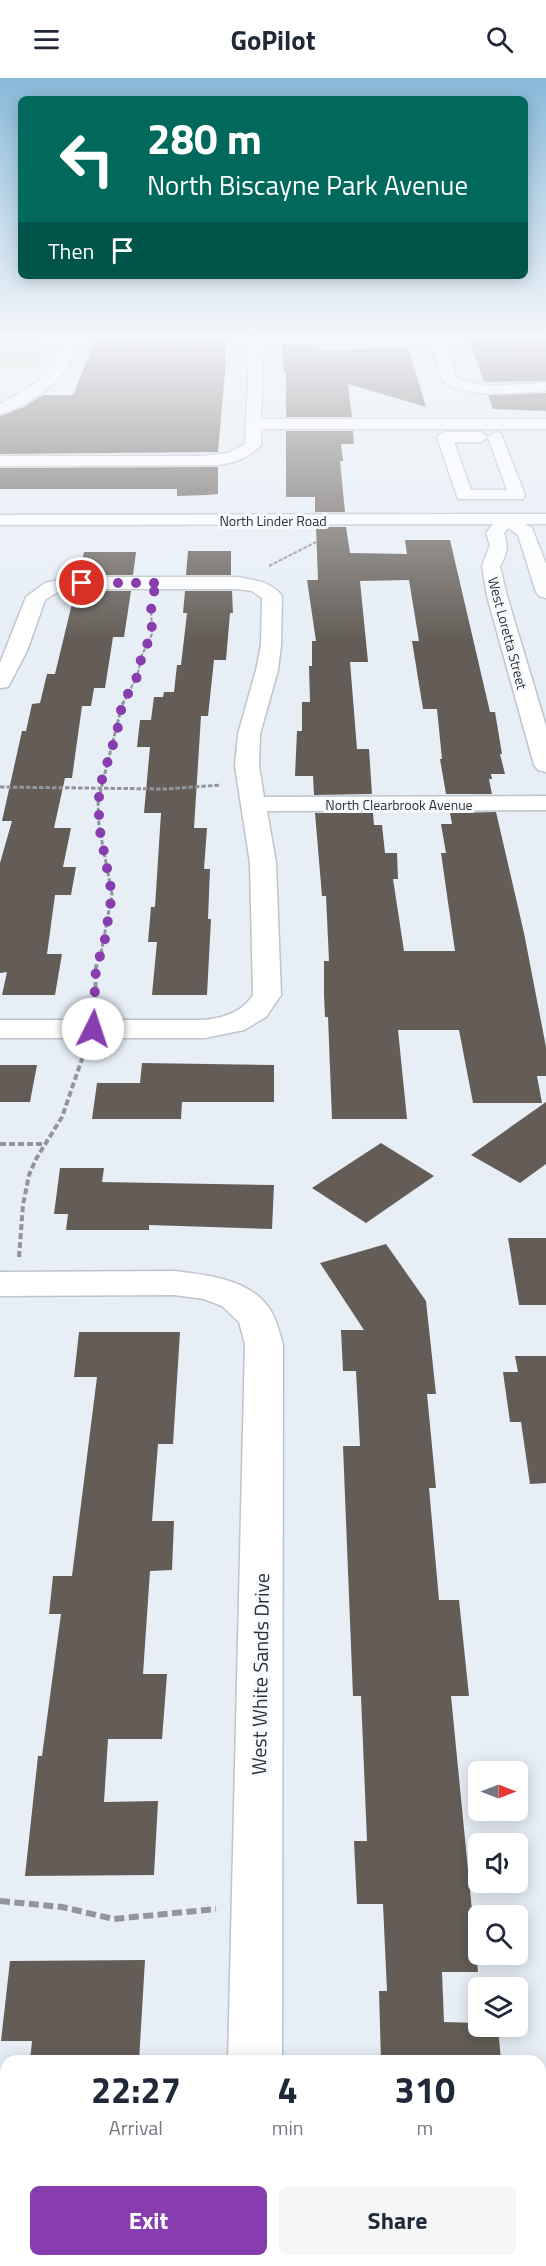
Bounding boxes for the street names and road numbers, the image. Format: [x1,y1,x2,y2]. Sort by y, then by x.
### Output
street label: North Linder Road [219,510,327,531]
street label: West Loretta Street [483,575,533,692]
street label: North Clearbrook Avenue [325,794,473,815]
street label: West White Sands Drive [243,1573,277,1775]

